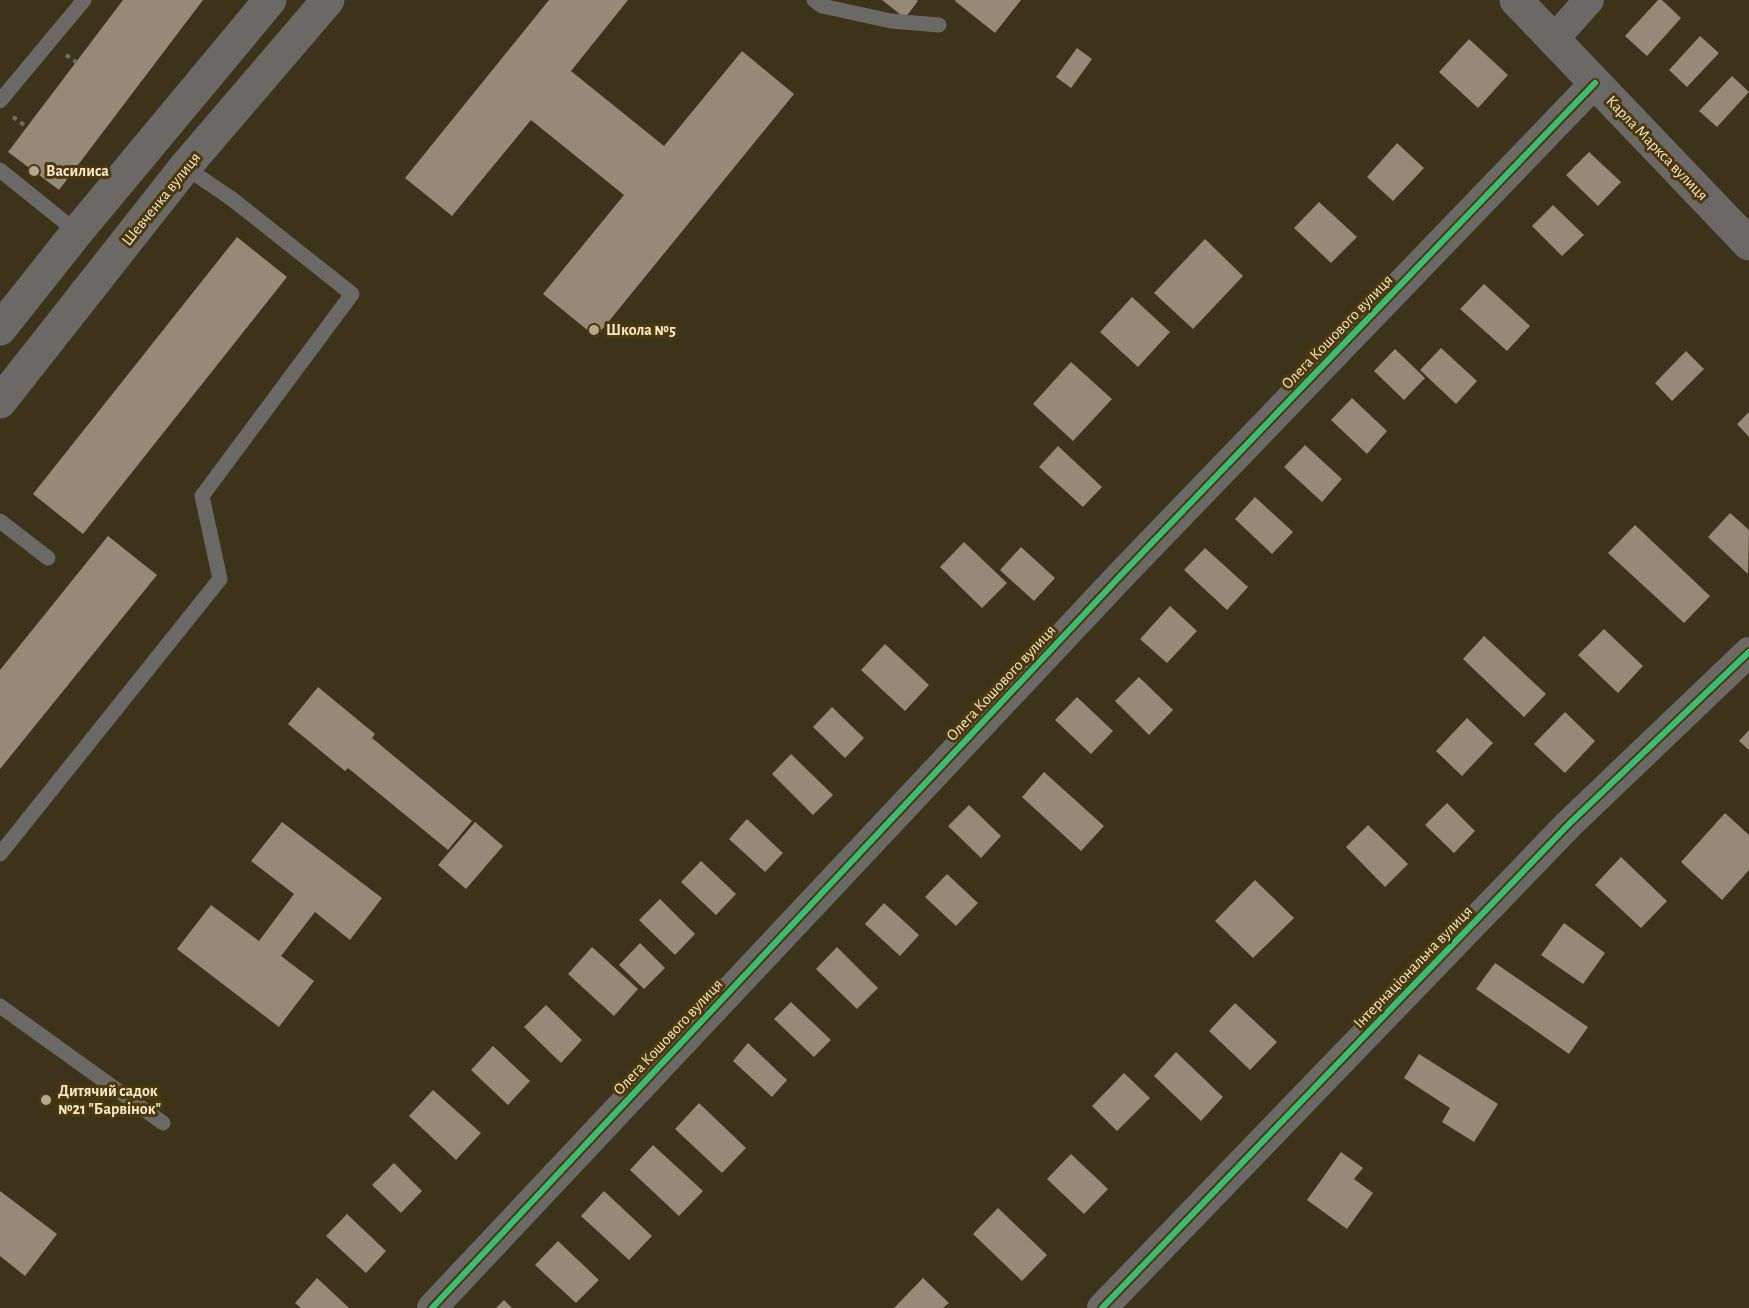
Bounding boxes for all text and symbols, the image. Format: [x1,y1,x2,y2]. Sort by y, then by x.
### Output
street label: Карла Маркса вулиця [1602,92,1711,204]
street label: Шевченка вулиця [119,149,204,249]
place label: Василиса [46,163,109,179]
marker: Василиса [27,164,41,178]
street label: Олега Кошового вулиця [1278,272,1396,393]
place label: Школа №5 [606,322,676,338]
marker: Школа №5 [587,323,601,337]
street label: Олега Кошового вулиця [943,622,1060,745]
street label: Інтернаціональна вулиця [1351,903,1476,1032]
street label: Олега Кошового вулиця [610,976,727,1099]
place label: Дитячий садок №21 "Барвінок" [58,1083,162,1117]
marker: Дитячий садок №21 "Барвінок" [39,1093,53,1107]

